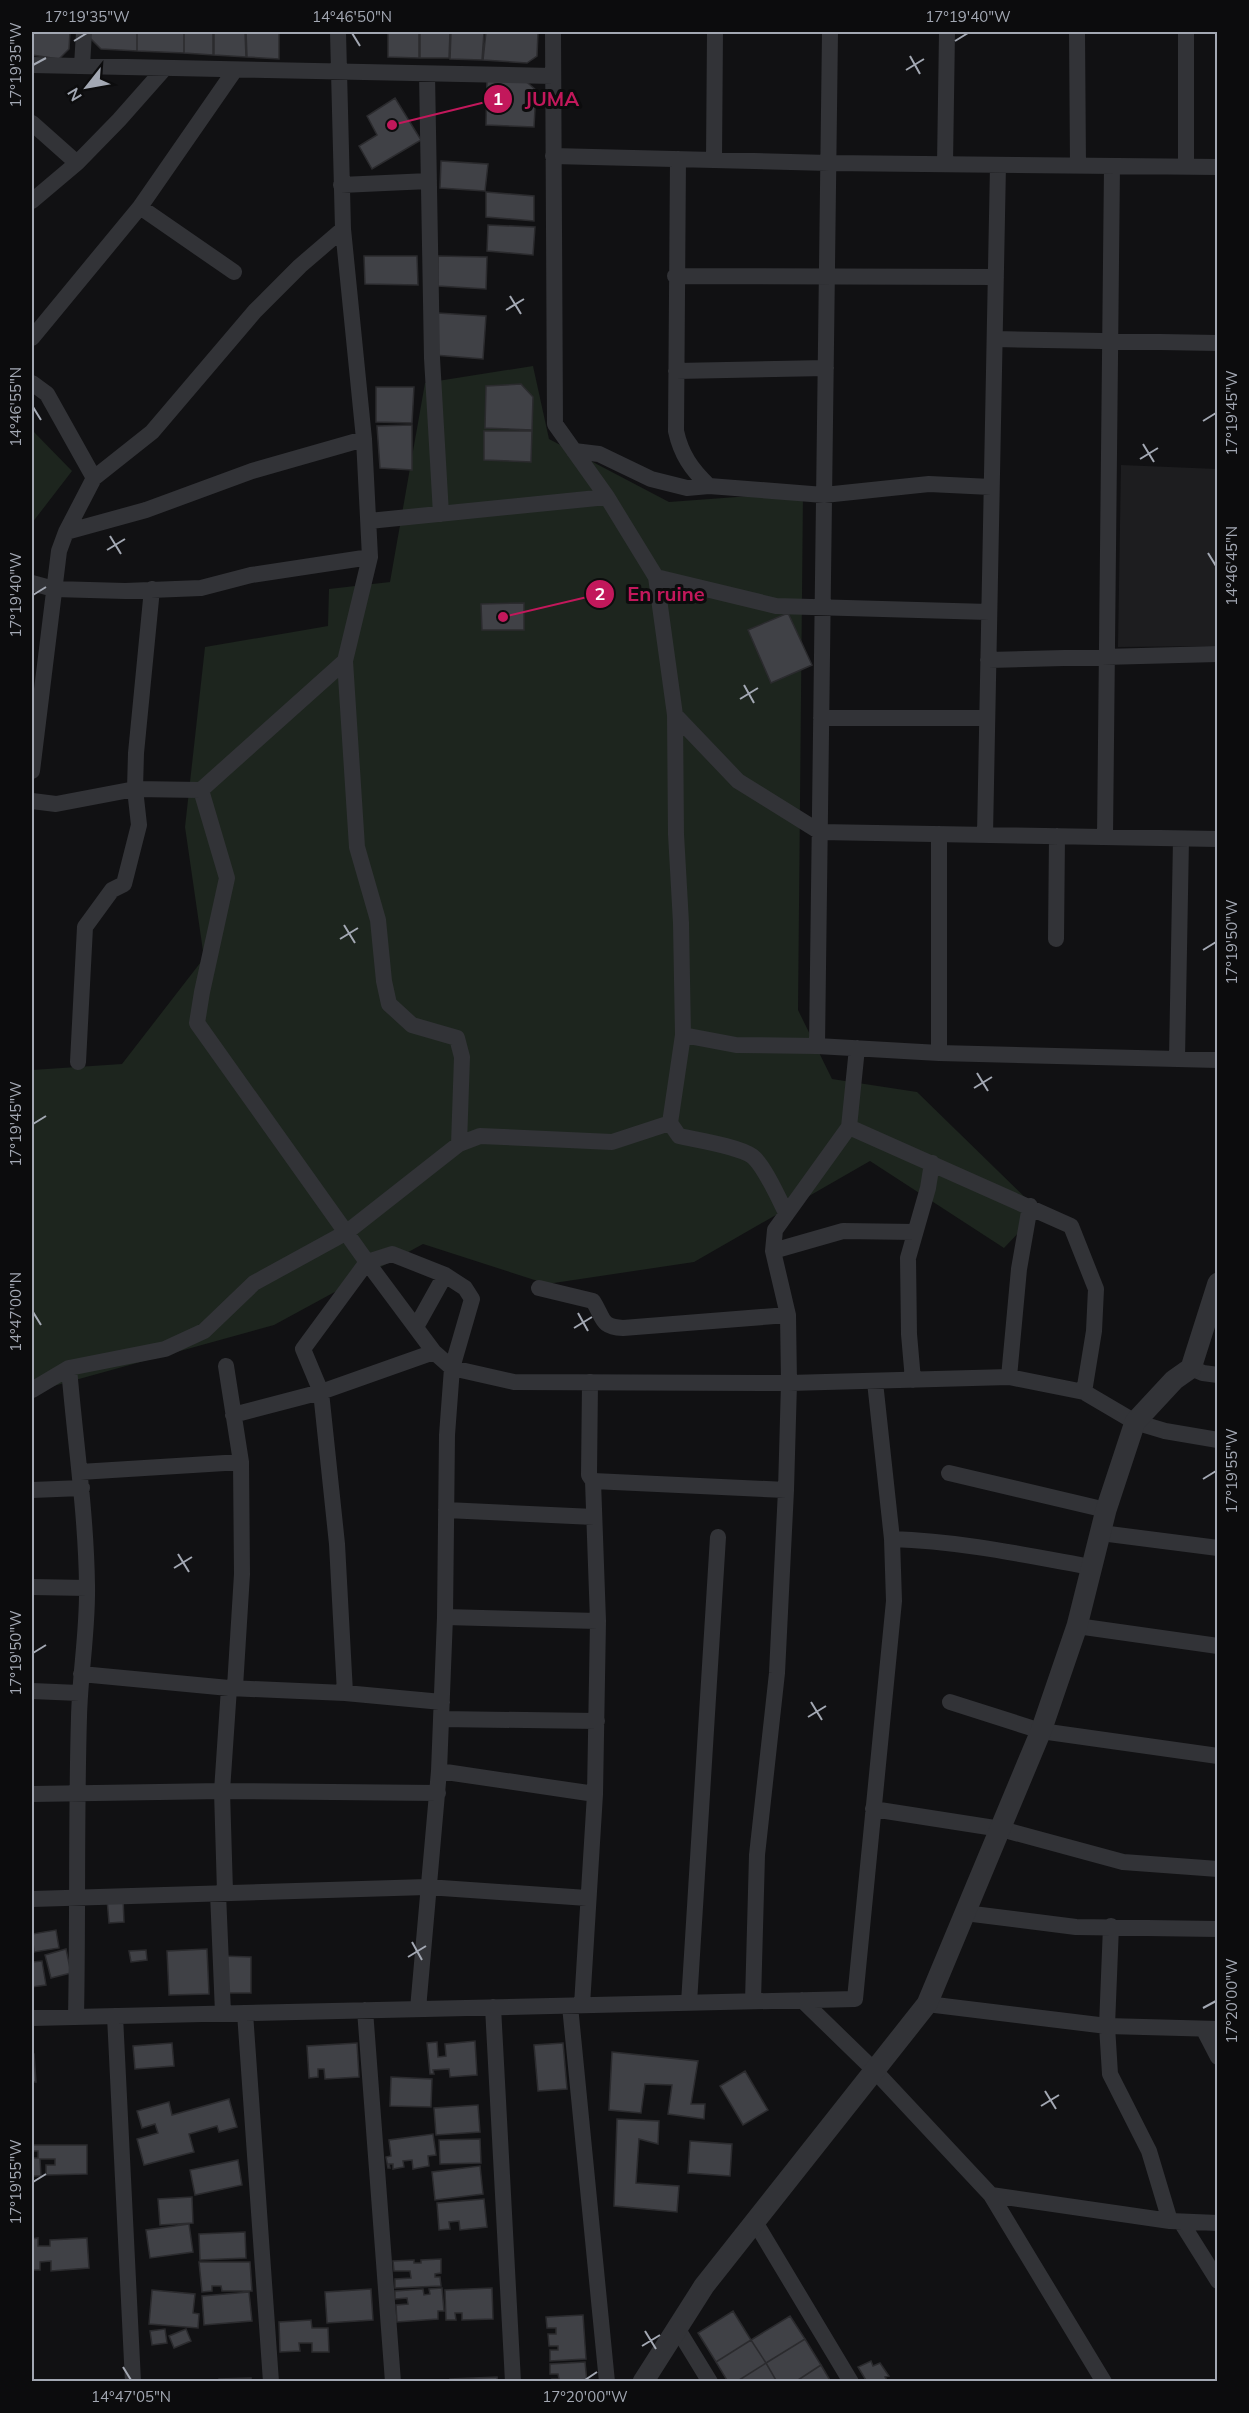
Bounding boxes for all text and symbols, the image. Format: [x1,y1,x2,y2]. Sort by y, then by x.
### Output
text: 17°19'35"W [44,7,130,26]
text: 14°46'50"N [312,7,392,26]
text: 17°19'40"W [925,7,1011,26]
text: 17°19'35"W [6,22,25,108]
north arrow [57,57,117,117]
callout: JUMA [483,80,591,118]
text: N [62,84,86,105]
text: JUMA [525,86,579,111]
text: 1 [493,87,503,110]
text: 14°46'55"N [6,367,25,447]
text: 17°19'45"W [1222,370,1241,456]
text: 14°46'45"N [1222,526,1241,606]
text: 17°19'40"W [6,552,25,638]
callout: En ruine [585,575,717,613]
text: En ruine [627,581,705,606]
text: 2 [595,582,605,605]
text: 17°19'50"W [1222,899,1241,985]
text: 17°19'45"W [6,1081,25,1167]
text: 14°47'00"N [6,1272,25,1352]
text: 17°19'55"W [1222,1428,1241,1514]
text: 17°19'50"W [6,1610,25,1696]
text: 17°20'00"W [1222,1958,1241,2044]
text: 17°19'55"W [6,2139,25,2225]
text: 14°47'05"N [91,2387,171,2406]
text: 17°20'00"W [542,2387,628,2406]

